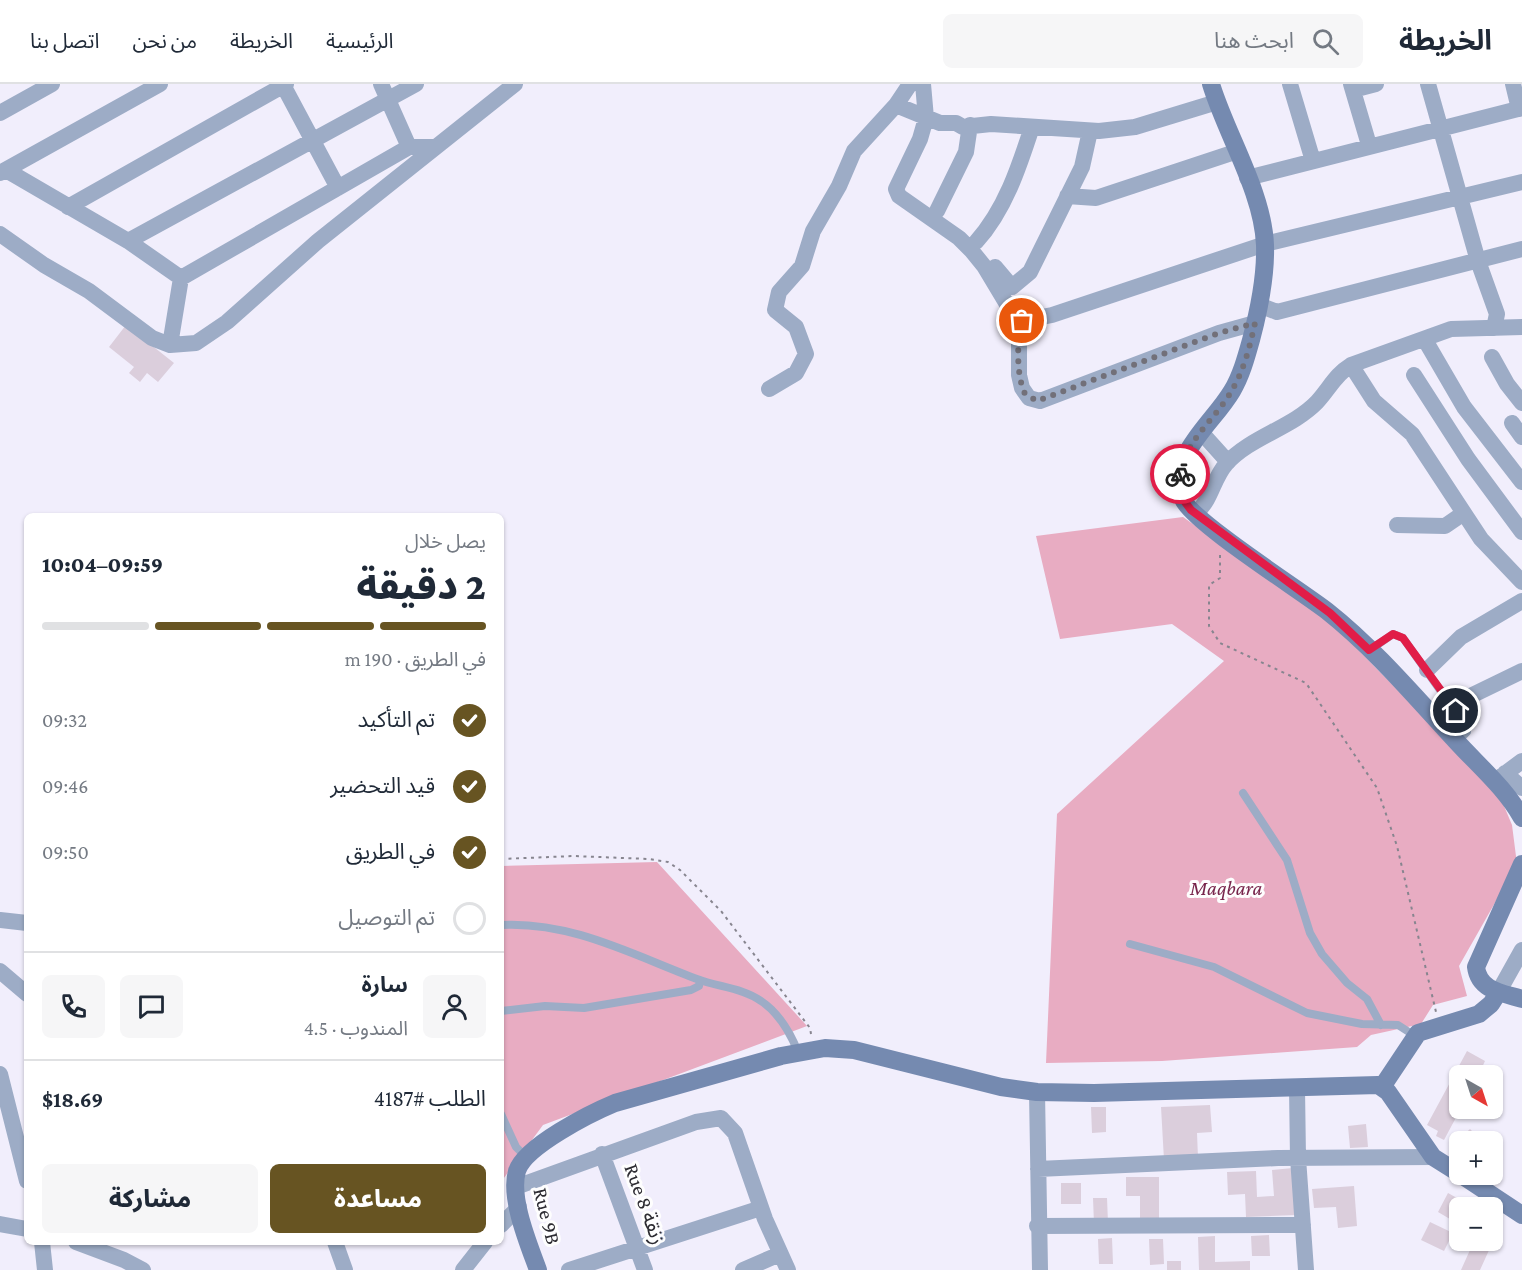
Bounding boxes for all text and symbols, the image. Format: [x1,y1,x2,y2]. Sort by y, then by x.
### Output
search box [943,14,1363,68]
icon: search [1309,25,1342,58]
text: الخريطة [1399,25,1492,56]
text: ابحث هنا [1214,28,1294,53]
text: اتصل بنا [30,29,99,53]
text: من نحن [132,29,197,53]
text: الخريطة [230,29,293,53]
text: الرئيسية [326,29,394,53]
pin [996,295,1047,346]
icon: bag [1005,304,1038,337]
courier [1150,444,1210,504]
icon: bike [1164,458,1197,491]
text: يصل خلال [405,530,486,552]
text: 09:59–10:04 [42,552,163,577]
text: 2 دقيقة [356,564,486,607]
text: في الطريق · 190 m [345,648,486,670]
pin [1430,685,1481,736]
icon: home [1439,694,1472,727]
icon: check [453,704,486,737]
text: تم التأكيد [357,707,435,732]
text: 09:32 [42,709,87,731]
icon: check [453,770,486,803]
text: قيد التحضير [330,773,435,798]
text: 09:46 [42,775,88,797]
icon: check [453,836,486,869]
text: في الطريق [346,839,435,864]
text: 09:50 [42,841,89,863]
park label: Maqbara [1189,876,1262,900]
text: تم التوصيل [338,905,435,930]
text: سارة [362,972,408,997]
button: phone [42,975,105,1038]
button: chat [120,975,183,1038]
button: person [423,975,486,1038]
text: المندوب · 4.5 [304,1017,408,1039]
north arrow [1449,1065,1503,1119]
map controls [1449,1065,1503,1251]
text: الطلب #4187 [374,1086,486,1111]
text: $18.69 [42,1087,103,1112]
button: + [1449,1131,1503,1185]
street label: Rue 8 زنقة [619,1160,671,1248]
button: مشاركة [42,1164,258,1233]
button: مساعدة [270,1164,486,1233]
street label: Rue 9B [528,1185,566,1247]
button: − [1449,1197,1503,1251]

